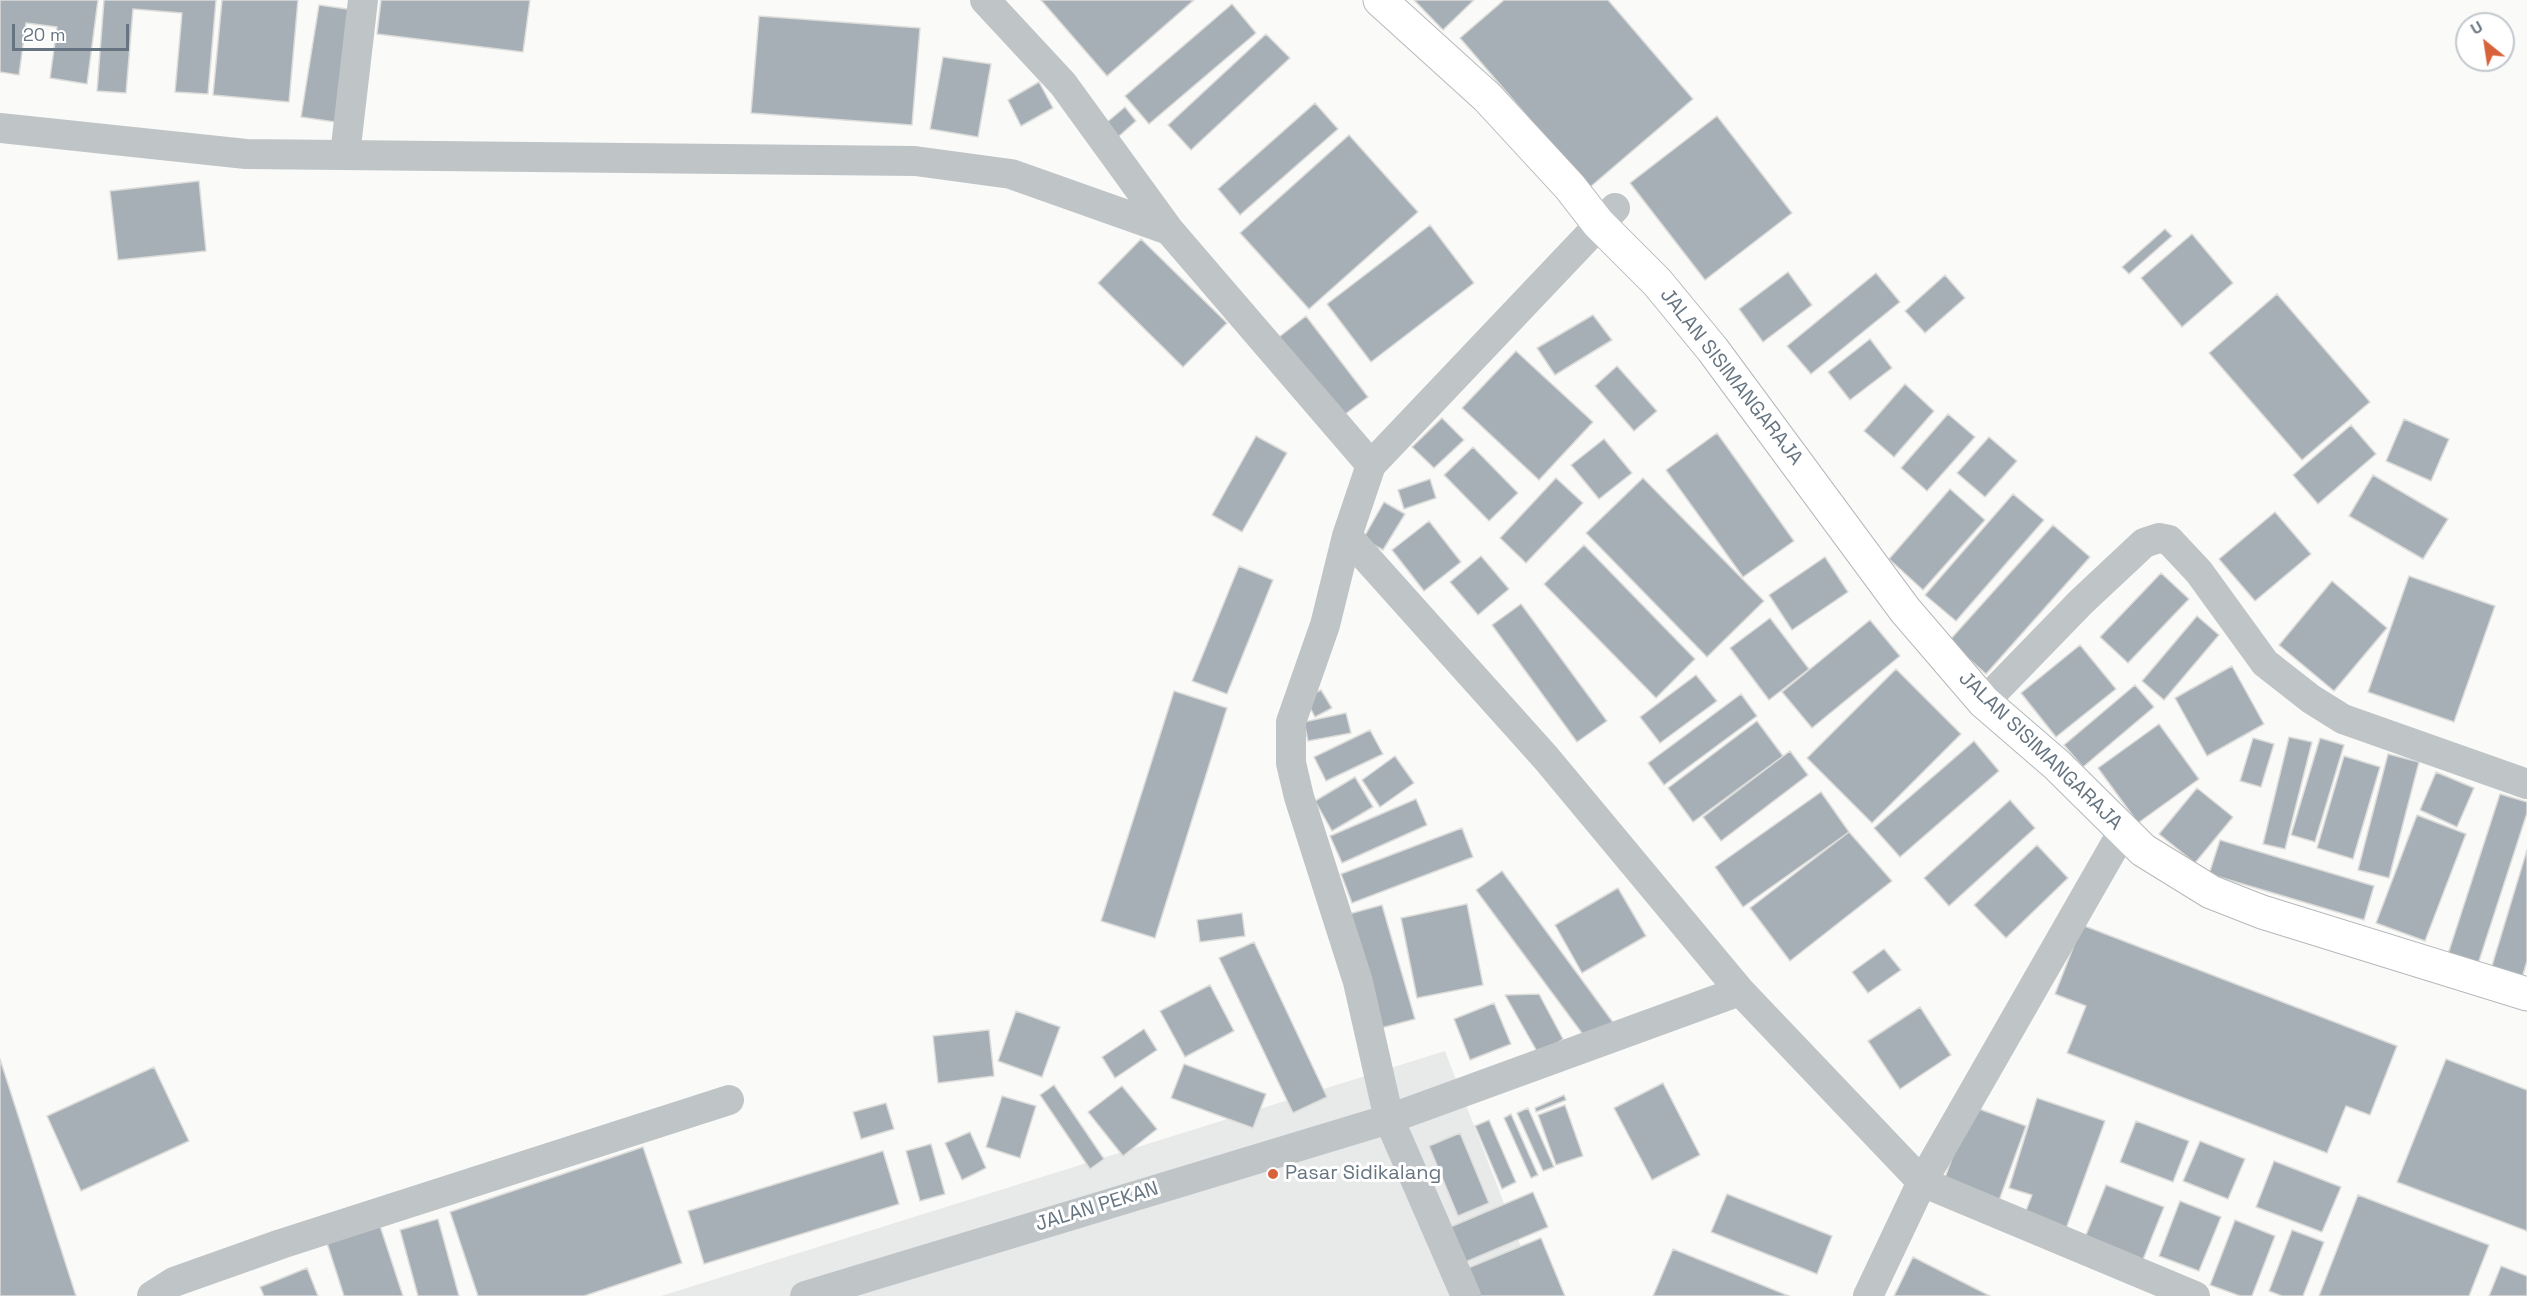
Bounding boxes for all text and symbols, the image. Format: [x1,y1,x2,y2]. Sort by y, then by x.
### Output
scale bar [15,12,132,50]
north arrow [2455,12,2515,72]
text: U [2467,16,2487,39]
text: 20 m [23,23,66,46]
street label: JALAN SISIMANGARAJA [1654,284,1808,470]
street label: JALAN SISIMANGARAJA [1953,667,2127,835]
place label: Pasar Sidikalang [1285,1162,1441,1186]
marker: Pasar Sidikalang [1266,1167,1280,1181]
street label: JALAN PEKAN [1033,1177,1161,1237]

